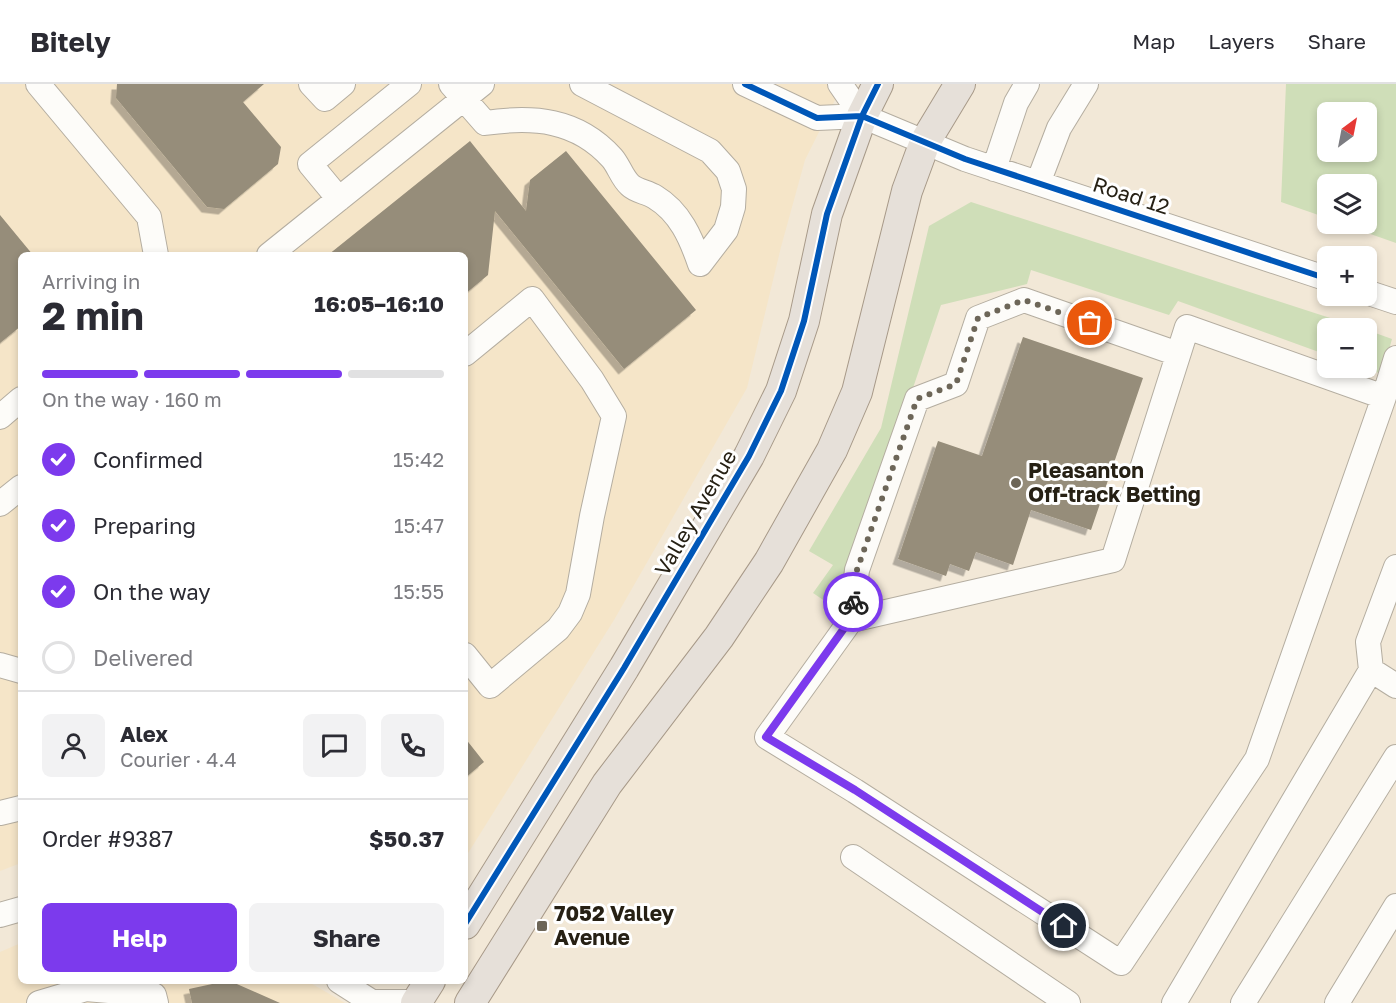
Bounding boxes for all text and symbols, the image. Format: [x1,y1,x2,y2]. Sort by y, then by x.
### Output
text: Bitely [30,25,111,58]
text: Map [1132,28,1175,54]
text: Layers [1208,28,1275,54]
text: Share [1308,28,1366,54]
north arrow [1317,102,1377,162]
map controls [1317,102,1377,378]
street label: Road 12 [1090,170,1173,220]
button: layers [1317,174,1377,234]
button: + [1317,246,1377,306]
text: Arriving in [42,269,140,293]
text: 16:05–16:10 [314,290,444,317]
text: 2 min [42,292,144,339]
pin [1064,297,1115,348]
icon: bag [1073,306,1106,339]
button: − [1317,318,1377,378]
text: On the way · 160 m [42,387,222,411]
icon: check [42,443,75,476]
street label: Valley Avenue [649,445,742,580]
text: Confirmed [93,446,203,473]
text: 15:42 [393,447,444,471]
place label: Pleasanton Off-track Betting [1028,457,1201,507]
marker: Pleasanton Off-track Betting [1009,476,1023,490]
icon: check [42,509,75,542]
text: Preparing [93,512,196,539]
text: 15:47 [394,513,444,537]
courier [823,572,883,632]
icon: check [42,575,75,608]
text: On the way [93,578,211,605]
text: 15:55 [394,579,444,603]
icon: bike [837,586,870,619]
text: Delivered [93,644,193,671]
button: person [42,714,105,777]
button: chat [303,714,366,777]
button: phone [381,714,444,777]
text: Alex [120,720,168,747]
text: Courier · 4.4 [120,747,237,771]
text: Order #9387 [42,825,173,852]
text: $50.37 [369,825,444,852]
place label: 7052 Valley Avenue [554,900,675,950]
pin [1038,900,1089,951]
button: Help [42,903,237,972]
button: Share [249,903,444,972]
icon: home [1047,909,1080,942]
marker: 7052 Valley Avenue [535,919,549,933]

